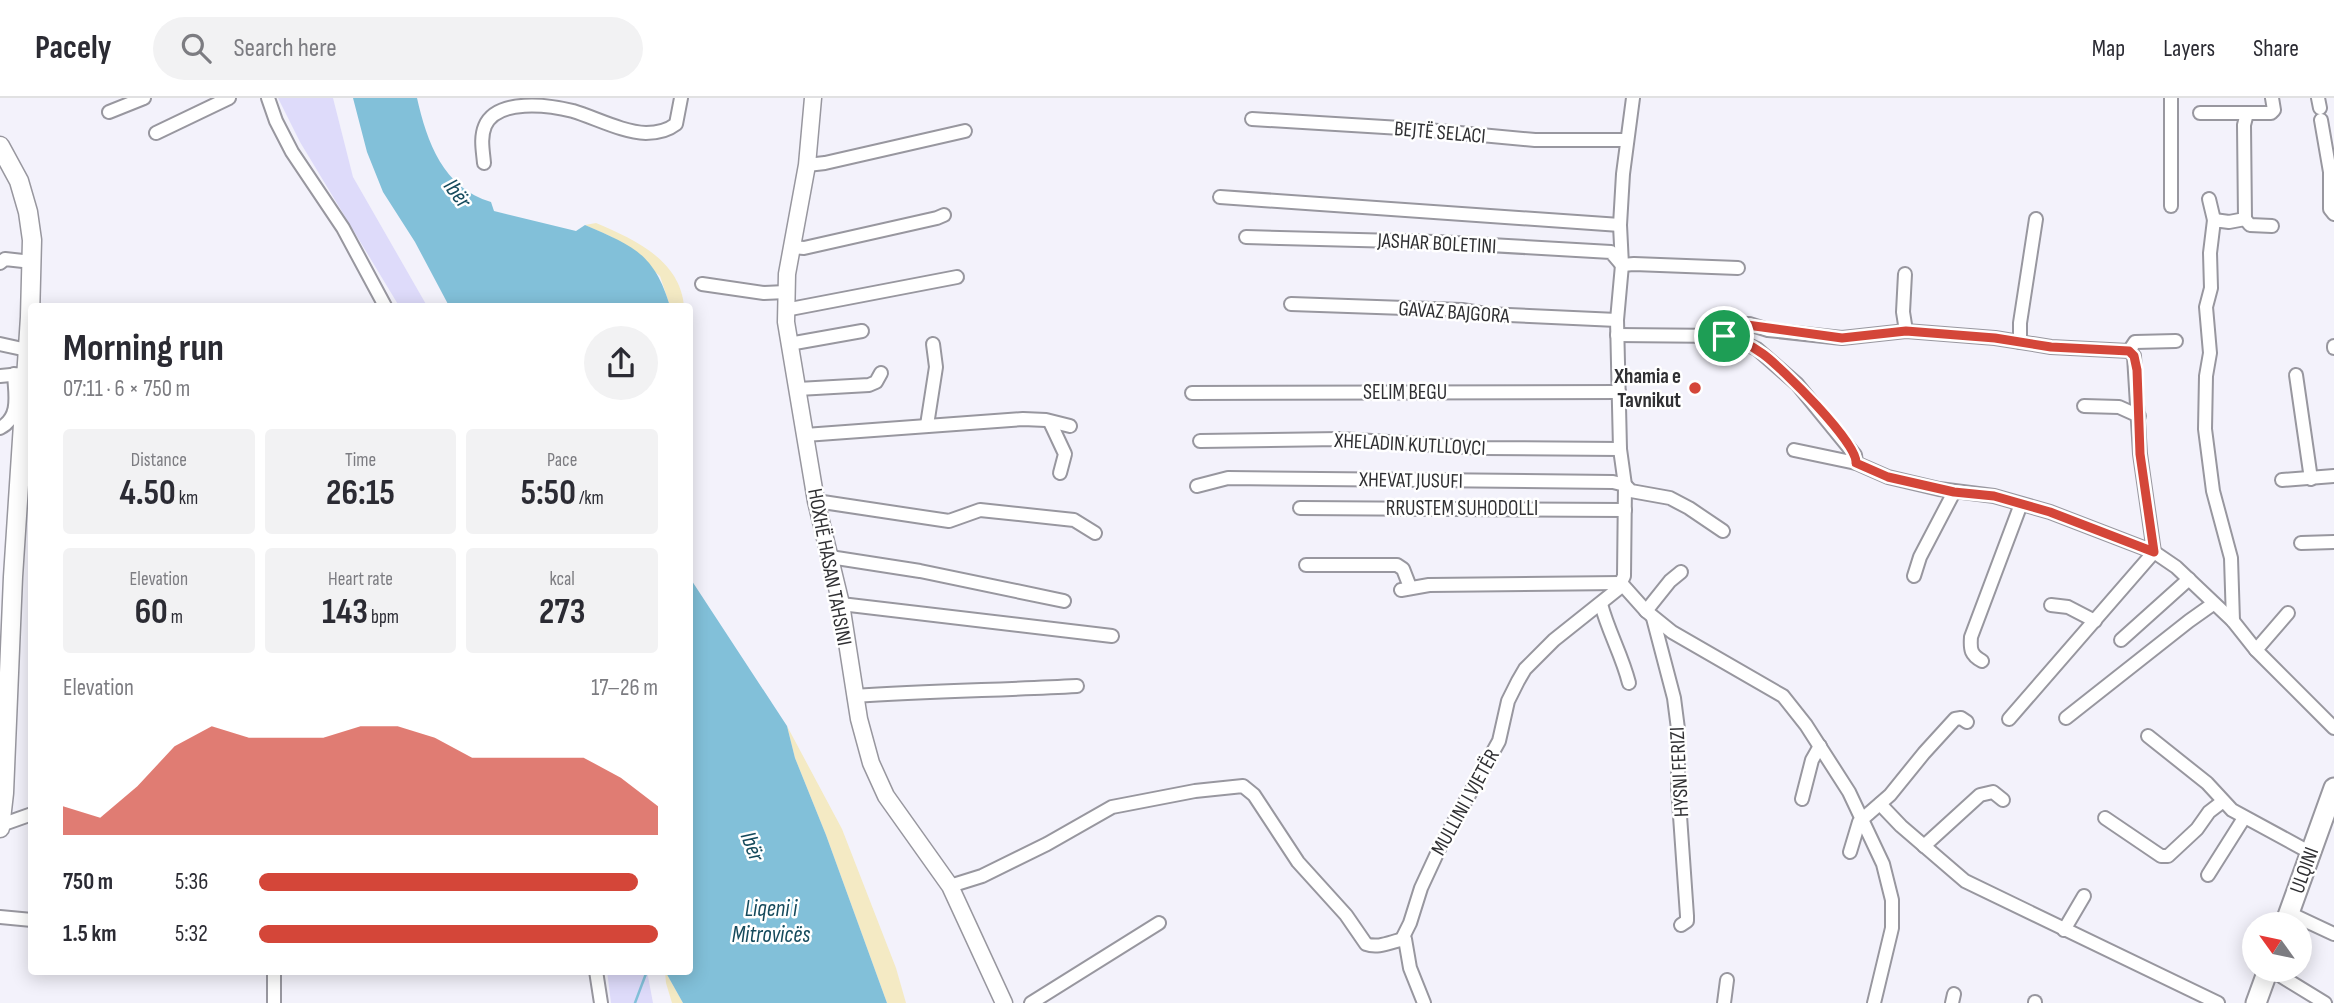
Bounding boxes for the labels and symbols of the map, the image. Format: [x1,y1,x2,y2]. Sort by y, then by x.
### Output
street label: BEJTË SELACI [1393,116,1487,149]
water label: Ibër [437,173,478,215]
street label: JASHAR BOLETINI [1376,228,1497,259]
street label: GAVAZ BAJGORA [1398,296,1511,329]
pin [1694,306,1754,366]
place label: Xhamia e Tavnikut [1613,364,1681,413]
street label: SELIM BEGU [1363,380,1447,405]
marker: Xhamia e Tavnikut [1687,380,1703,396]
street label: XHELADIN KUTLLOVCI [1333,428,1486,461]
street label: XHEVAT JUSUFI [1358,467,1463,494]
street label: HOXHË HASAN TAHSINI [802,486,857,648]
street label: RRUSTEM SUHODOLLI [1386,496,1538,521]
street label: HYSNI FERIZI [1665,726,1694,818]
street label: MULLINI I VJETËR [1426,744,1505,860]
water label: Ibër [734,828,771,866]
street label: ULQINI [2285,844,2324,897]
water label: Liqeni i Mitrovicës [732,895,810,949]
north arrow [2242,912,2312,982]

